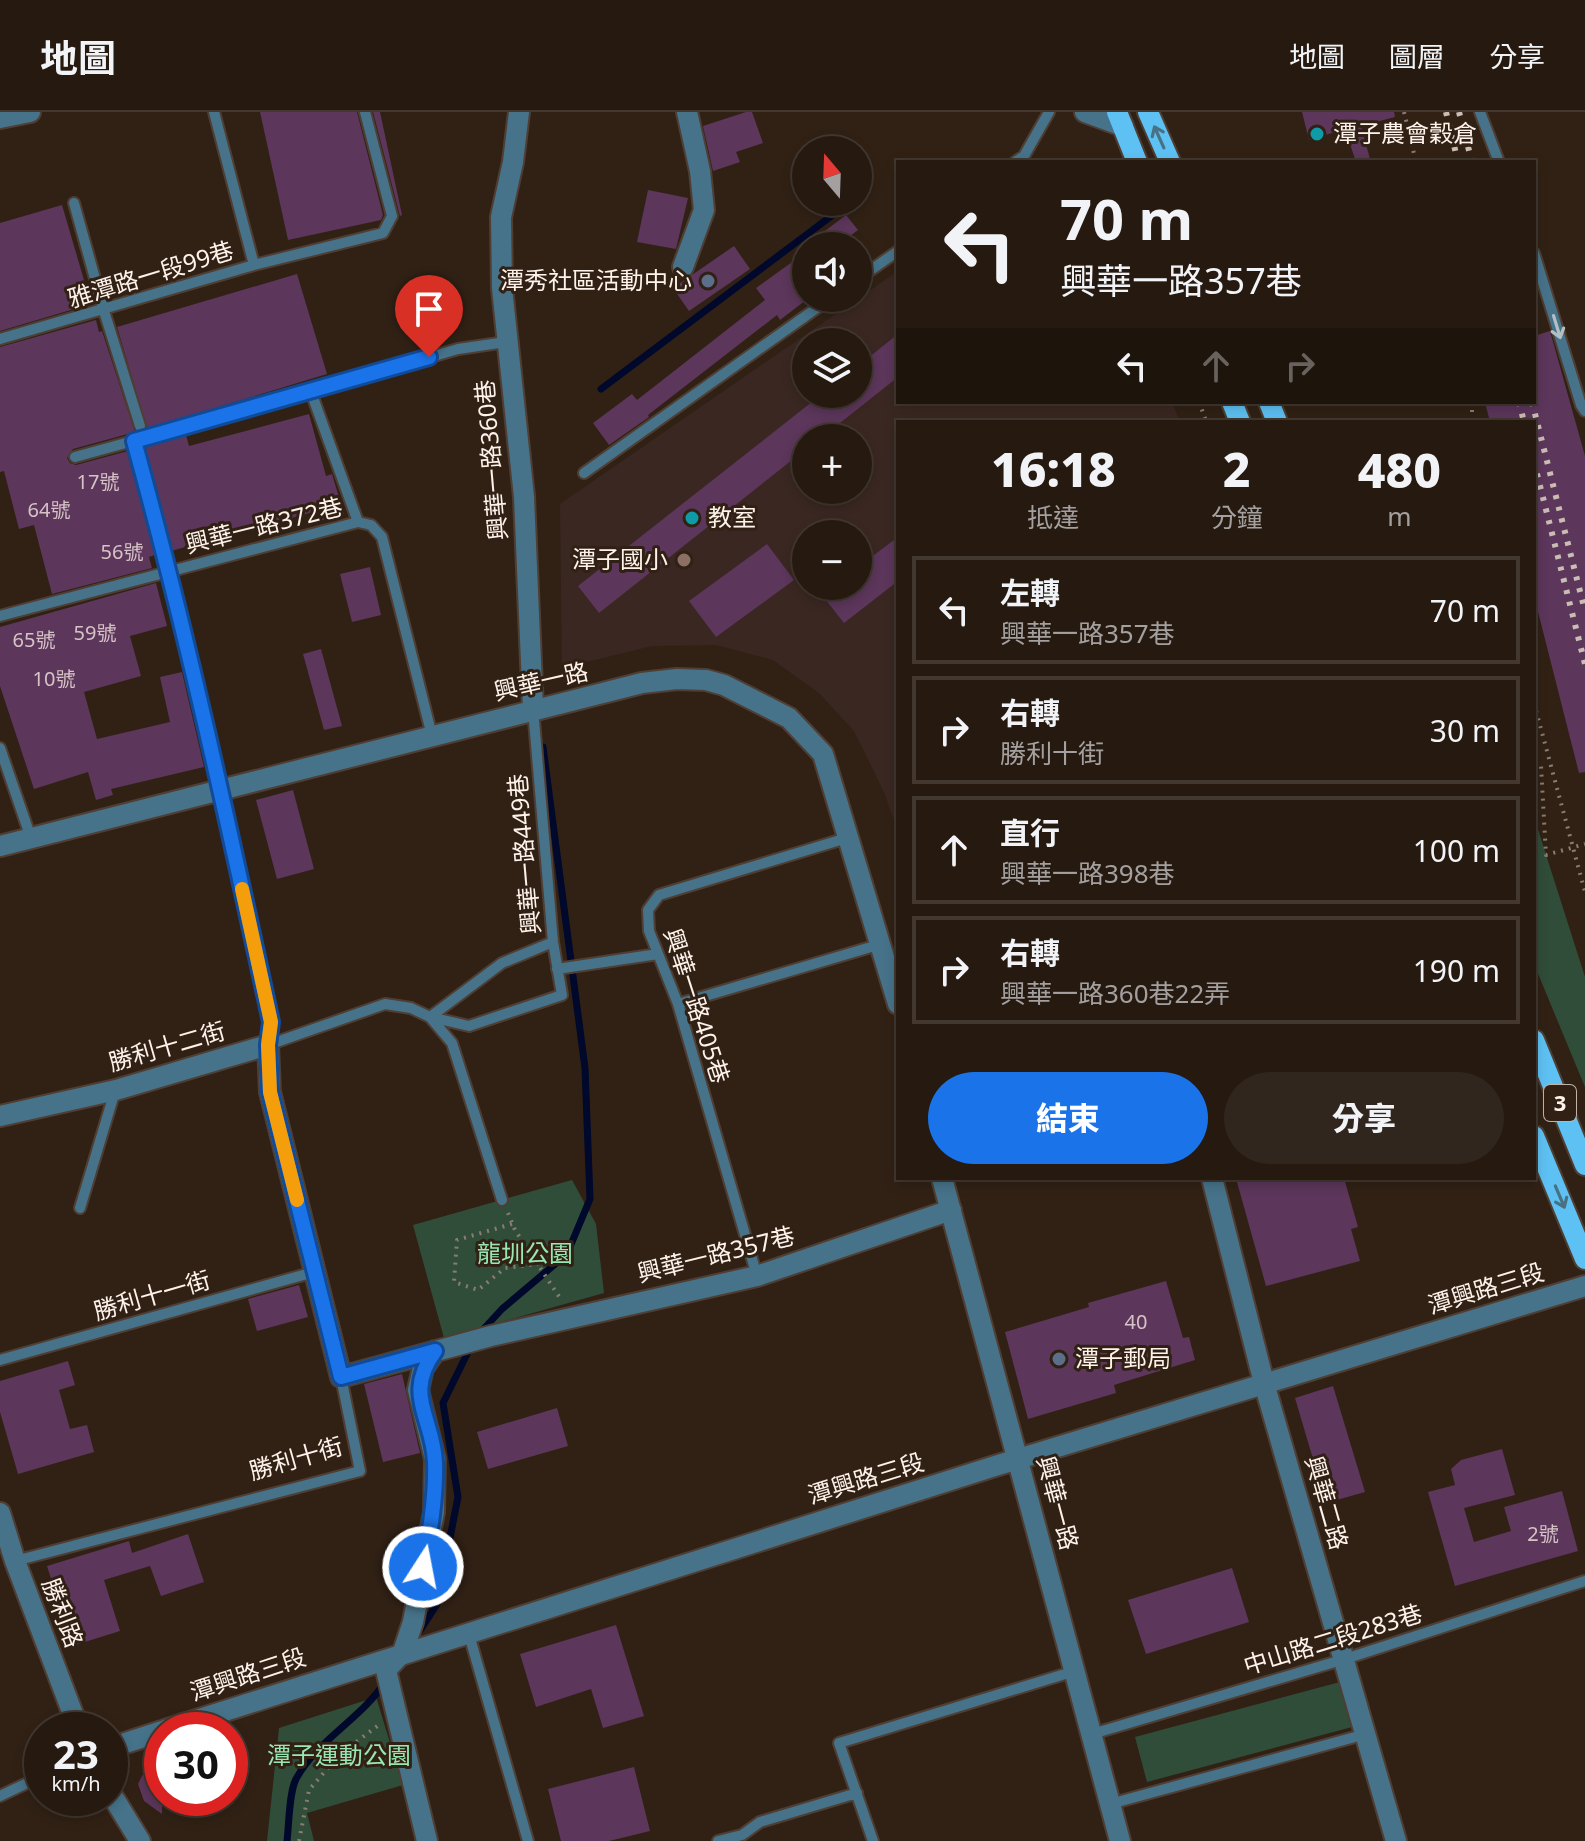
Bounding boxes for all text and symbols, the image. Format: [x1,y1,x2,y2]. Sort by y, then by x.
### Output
text: 地圖 [40,31,116,83]
text: 地圖 [1289,37,1345,75]
text: 圖層 [1389,37,1445,75]
text: 分享 [1489,37,1545,75]
place label: 潭子農會穀倉 [1333,116,1477,149]
one-way arrow [1151,125,1166,150]
marker: 潭子農會穀倉 [1308,125,1326,143]
north arrow [792,136,872,216]
map controls [792,136,872,600]
text: 70 m [1060,180,1193,256]
icon: left [928,192,1032,296]
button: sound [792,232,872,312]
street label: 雅潭路一段99巷 [64,233,237,314]
text: 興華一路357巷 [1060,256,1302,305]
place label: 潭秀社區活動中心 [500,263,692,296]
marker: 潭秀社區活動中心 [699,272,717,290]
pin [395,275,463,357]
icon: arrive [407,287,451,331]
one-way arrow [1550,314,1565,340]
button: layers [792,328,872,408]
icon: left [1110,344,1154,388]
icon: ahead [1194,344,1238,388]
icon: right [1278,344,1322,388]
street label: 興華一路360巷 [467,378,514,542]
button: + [792,424,872,504]
text: 16:18 [991,436,1116,501]
text: 2 [1223,436,1251,501]
text: 480 [1358,437,1441,502]
house number: 17號 [77,468,119,495]
street label: 興華一路372巷 [181,489,346,560]
house number: 64號 [28,496,70,523]
text: m [1387,498,1411,534]
text: 抵達 [1027,499,1079,535]
text: 分鐘 [1211,499,1263,535]
place label: 教室 [708,500,756,533]
marker: 教室 [683,509,701,527]
button: − [792,520,872,600]
house number: 56號 [101,538,143,565]
place label: 潭子國小 [572,542,668,575]
marker: 潭子國小 [675,551,693,569]
text: 左轉 [1000,572,1060,613]
icon: left [932,588,976,632]
text: 70 m [1430,590,1500,631]
text: 興華一路357巷 [1000,615,1175,651]
house number: 59號 [74,619,116,646]
house number: 65號 [13,626,55,653]
street label: 興華一路 [490,654,591,707]
house number: 10號 [33,665,75,692]
text: 右轉 [1000,692,1060,733]
icon: right [932,708,976,752]
text: 30 m [1430,710,1500,751]
text: 勝利十街 [1000,735,1104,771]
street label: 興華一路449巷 [500,772,547,936]
text: 直行 [1000,812,1060,853]
icon: ahead [932,828,976,872]
text: 100 m [1413,830,1500,871]
text: 興華一路398巷 [1000,855,1175,891]
street label: 興華一路405巷 [657,924,738,1087]
text: 右轉 [1000,932,1060,973]
icon: right [932,948,976,992]
text: 190 m [1413,950,1500,991]
text: 興華一路360巷22弄 [1000,975,1230,1011]
street label: 勝利十二街 [104,1013,229,1078]
button: 結束 [928,1072,1208,1164]
button: 分享 [1224,1072,1504,1164]
road number: 3 [1544,1085,1576,1121]
one-way arrow [1554,1184,1569,1209]
street label: 興華一路357巷 [633,1218,798,1289]
park label: 龍圳公園 [477,1236,573,1269]
street label: 潭興路三段 [1423,1254,1548,1321]
street label: 勝利十一街 [89,1262,214,1327]
house number: 40 [1125,1308,1147,1335]
place label: 潭子郵局 [1075,1341,1171,1374]
marker: 潭子郵局 [1050,1350,1068,1368]
street label: 勝利十街 [245,1428,346,1487]
street label: 潭興路三段 [803,1444,928,1511]
street label: 興華一路 [1030,1452,1087,1553]
street label: 興華二路 [1298,1452,1357,1553]
house number: 2號 [1527,1520,1559,1547]
position arrow [381,1525,465,1609]
street label: 勝利路 [35,1573,92,1652]
street label: 中山路二段283巷 [1239,1596,1426,1681]
street label: 潭興路三段 [185,1639,310,1708]
speed limit sign: 30 [144,1712,248,1816]
text: 23 [53,1726,99,1781]
park label: 潭子運動公園 [267,1738,411,1771]
text: km/h [51,1770,101,1797]

